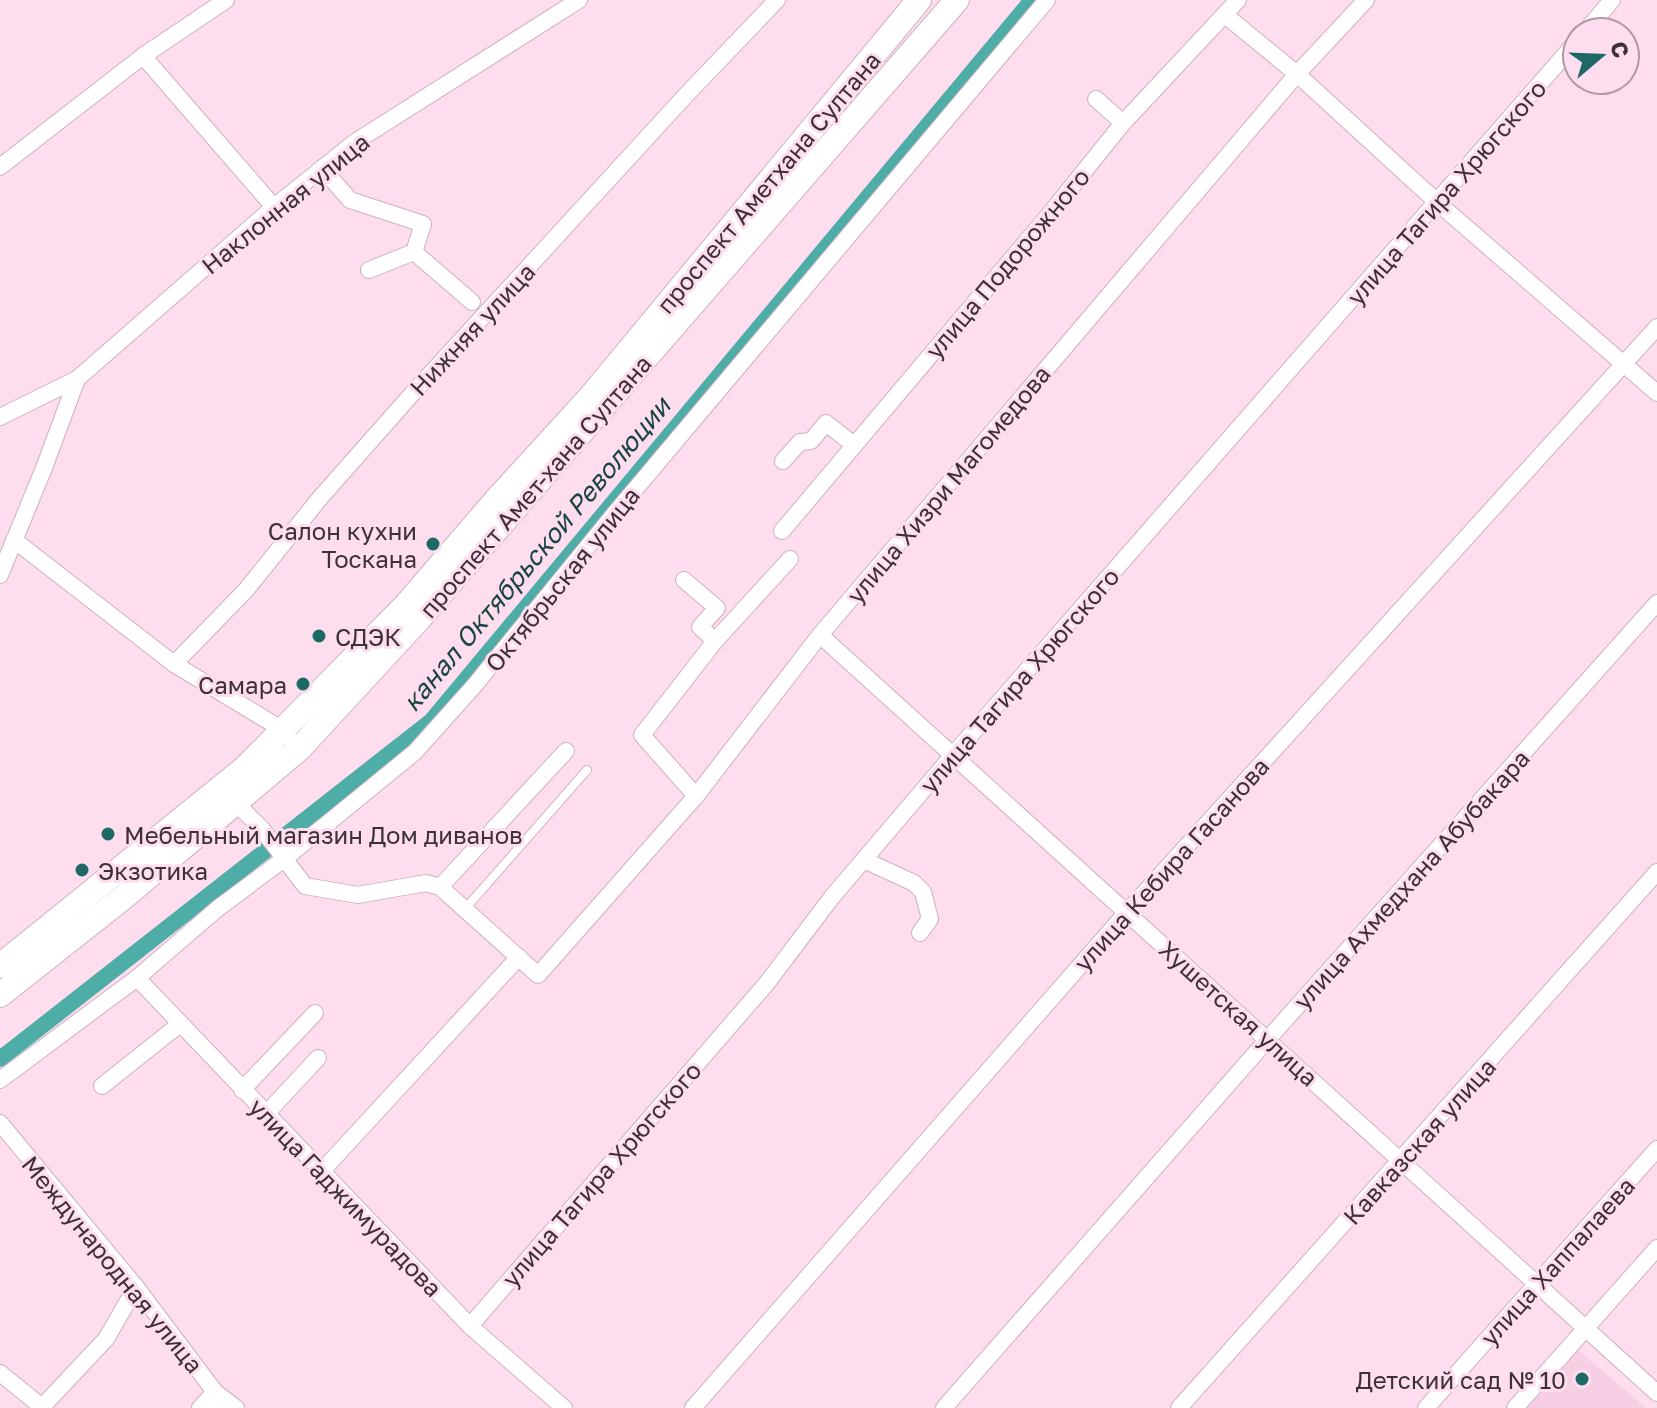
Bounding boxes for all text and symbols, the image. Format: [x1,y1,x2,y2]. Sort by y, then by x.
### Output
north arrow [1561,16,1641,96]
text: С [1605,38,1636,61]
street label: проспект Аметхана Султана [650,45,886,319]
street label: улица Тагира Хрюгского [1340,74,1552,310]
street label: Наклонная улица [195,126,375,280]
street label: улица Подорожного [919,162,1095,364]
street label: Нижняя улица [403,257,541,401]
street label: проспект Амет-хана Султана [413,349,657,623]
street label: улица Хизри Магомедова [840,359,1056,609]
water label: канал Октябрьской Революции [396,389,678,717]
street label: Октябрьская улица [479,481,645,677]
place label: Салон кухни Тоскана [268,516,417,573]
marker: Салон кухни Тоскана [424,535,442,553]
street label: улица Тагира Хрюгского [913,562,1125,798]
place label: СДЭК [335,622,401,651]
marker: СДЭК [310,627,328,645]
place label: Самара [198,670,287,699]
marker: Самара [294,675,312,693]
street label: улица Ахмедхана Абубакара [1287,743,1535,1015]
street label: улица Кебира Гасанова [1067,751,1275,977]
place label: Мебельный магазин Дом диванов [124,820,523,849]
marker: Мебельный магазин Дом диванов [99,825,117,843]
place label: Экзотика [98,856,208,885]
marker: Экзотика [73,861,91,879]
street label: Хушетская улица [1154,934,1324,1092]
street label: Кавказская улица [1337,1052,1501,1230]
street label: улица Тагира Хрюгского [495,1056,707,1292]
street label: улица Гаджимурадова [244,1092,448,1302]
street label: Международная улица [16,1150,210,1378]
street label: улица Хаппалаева [1474,1171,1640,1351]
place label: Детский сад № 10 [1355,1365,1566,1394]
marker: Детский сад № 10 [1573,1370,1591,1388]

